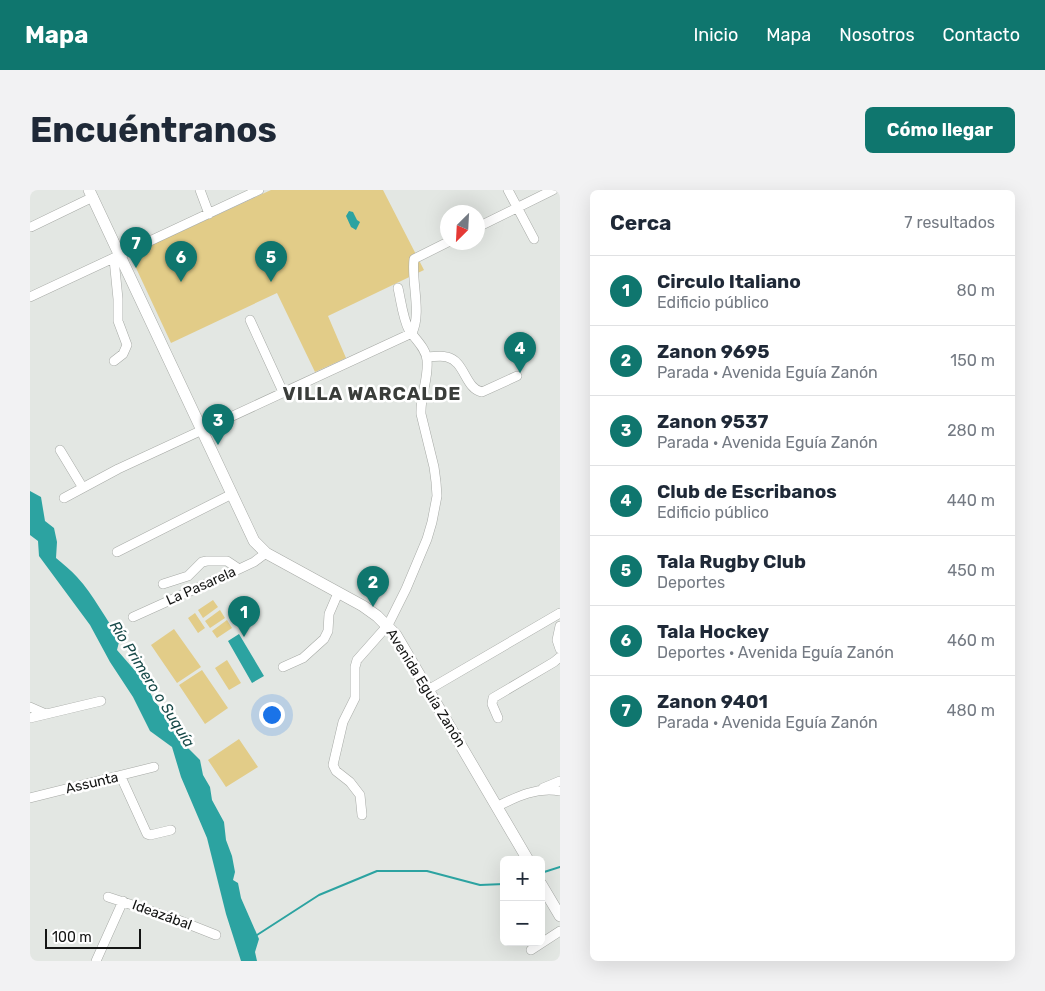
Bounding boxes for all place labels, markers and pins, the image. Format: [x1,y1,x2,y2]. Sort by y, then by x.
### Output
pin: 7 [120,227,152,268]
pin: 6 [165,241,197,282]
pin: 5 [255,241,287,282]
pin: 4 [504,332,536,373]
pin: 3 [202,404,234,445]
pin: 2 [357,566,389,607]
pin: 1 [228,596,260,637]

